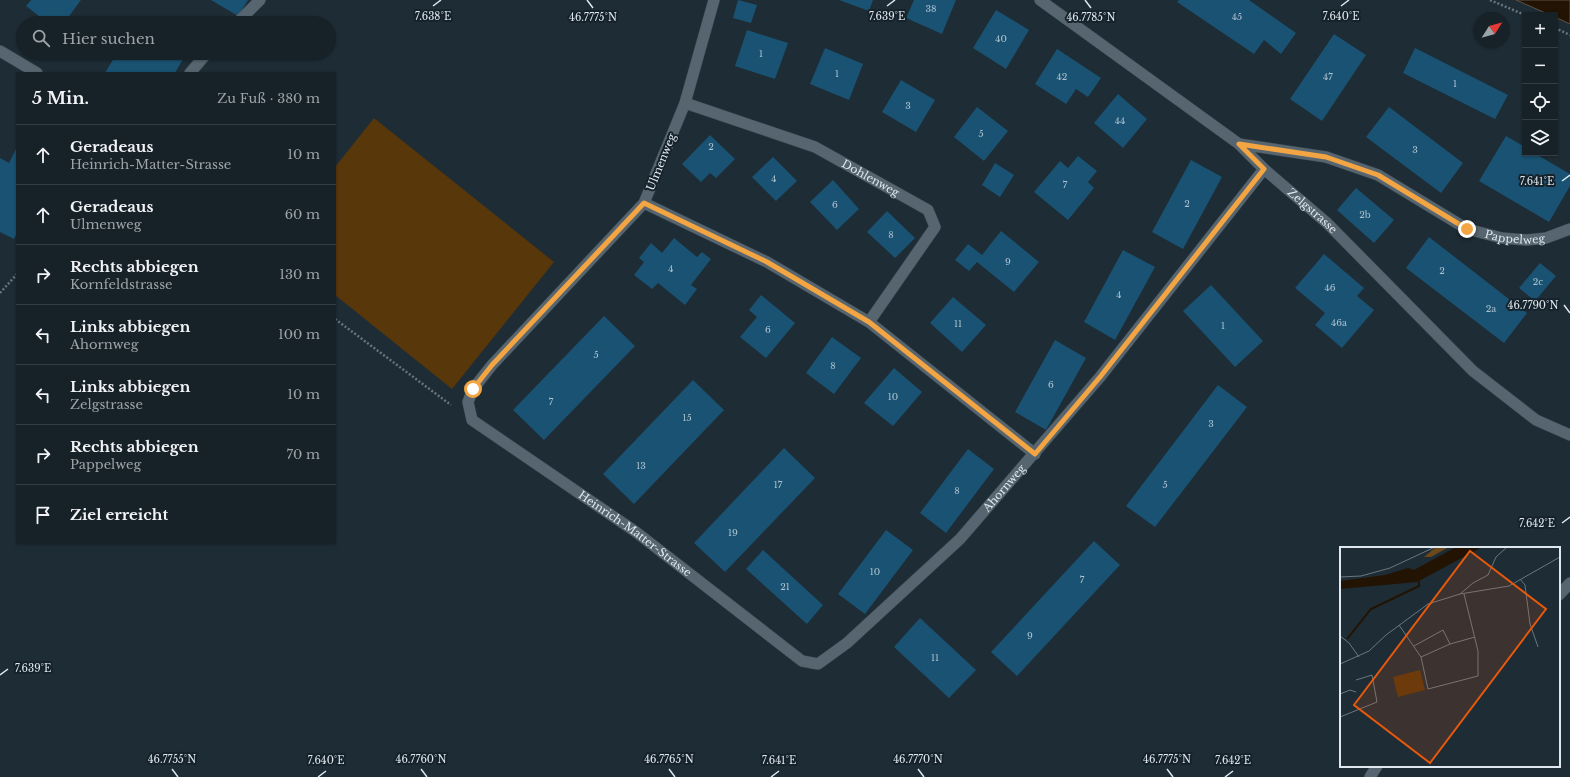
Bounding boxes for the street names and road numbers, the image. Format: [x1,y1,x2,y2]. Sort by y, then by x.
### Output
street label: Ulmenweg [643,131,679,193]
street label: Dohlenweg [839,156,902,200]
street label: Zelgstrasse [1285,185,1340,236]
street label: Pappelweg [1483,227,1546,247]
street label: Ahornweg [979,461,1029,515]
street label: Heinrich-Matter-Strasse [576,488,694,580]

